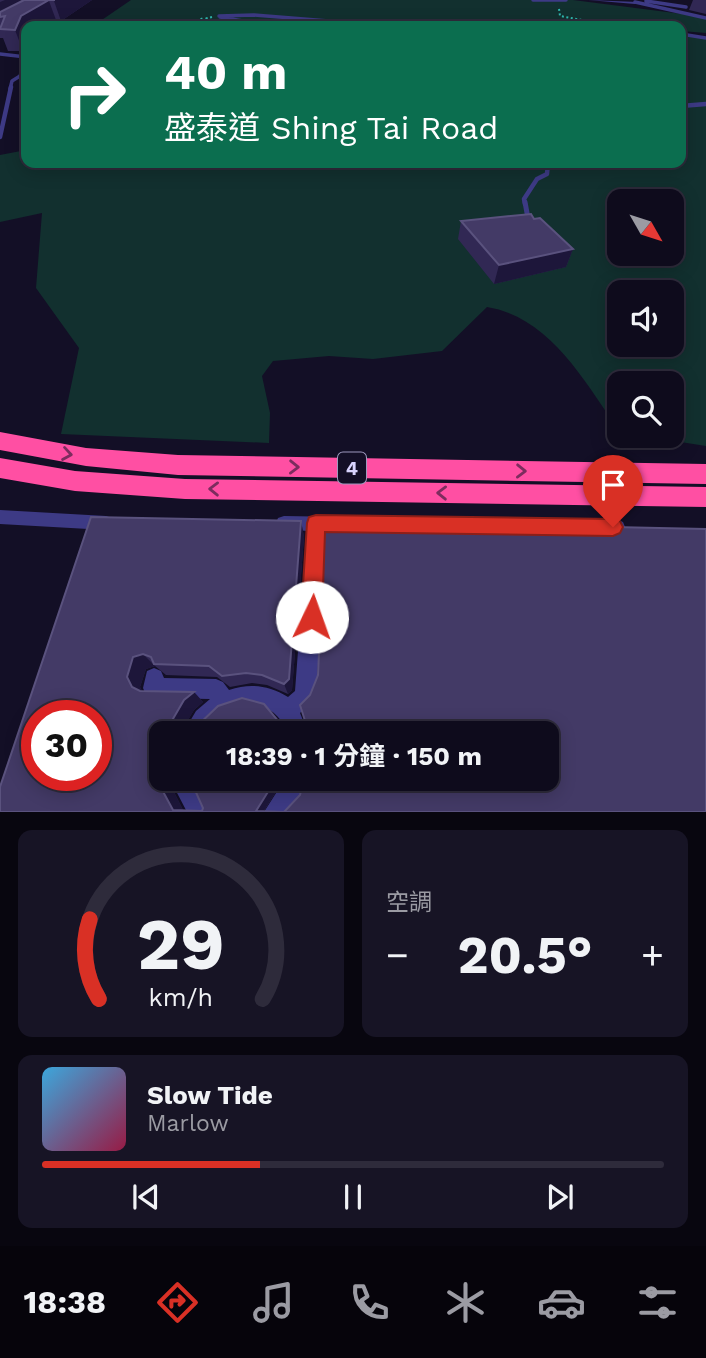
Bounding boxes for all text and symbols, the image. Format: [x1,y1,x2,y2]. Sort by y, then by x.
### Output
text: 40 m [164,43,287,101]
icon: right [49,49,140,140]
text: 盛泰道 Shing Tai Road [164,109,498,147]
north arrow [607,189,684,266]
map controls [607,189,684,448]
button: sound [607,280,684,357]
button: search [607,371,684,448]
one-way arrow [61,447,73,462]
road number: 4 [338,453,366,484]
pin [583,455,643,527]
one-way arrow [289,459,299,475]
one-way arrow [516,463,527,478]
icon: arrive [594,466,632,504]
one-way arrow [209,481,219,497]
one-way arrow [436,485,447,501]
position arrow [275,580,349,654]
speed limit sign: 30 [21,700,112,791]
text: 18:39 · 1 分鐘 · 150 m [226,741,482,771]
text: 空調 [386,889,432,916]
text: 29 [137,902,225,988]
text: 20.5° [457,925,593,986]
text: − [386,933,409,977]
text: + [641,933,664,977]
text: km/h [149,983,213,1012]
text: Slow Tide [147,1080,273,1110]
text: Marlow [147,1110,229,1137]
icon: previous [127,1178,165,1216]
icon: pause [334,1178,372,1216]
icon: next [541,1178,579,1216]
icon: directions [153,1278,202,1327]
icon: music [249,1278,298,1327]
icon: phone [345,1278,394,1327]
icon: climate [441,1278,490,1327]
icon: car [537,1278,586,1327]
icon: filters [633,1278,682,1327]
text: 18:38 [24,1283,106,1321]

